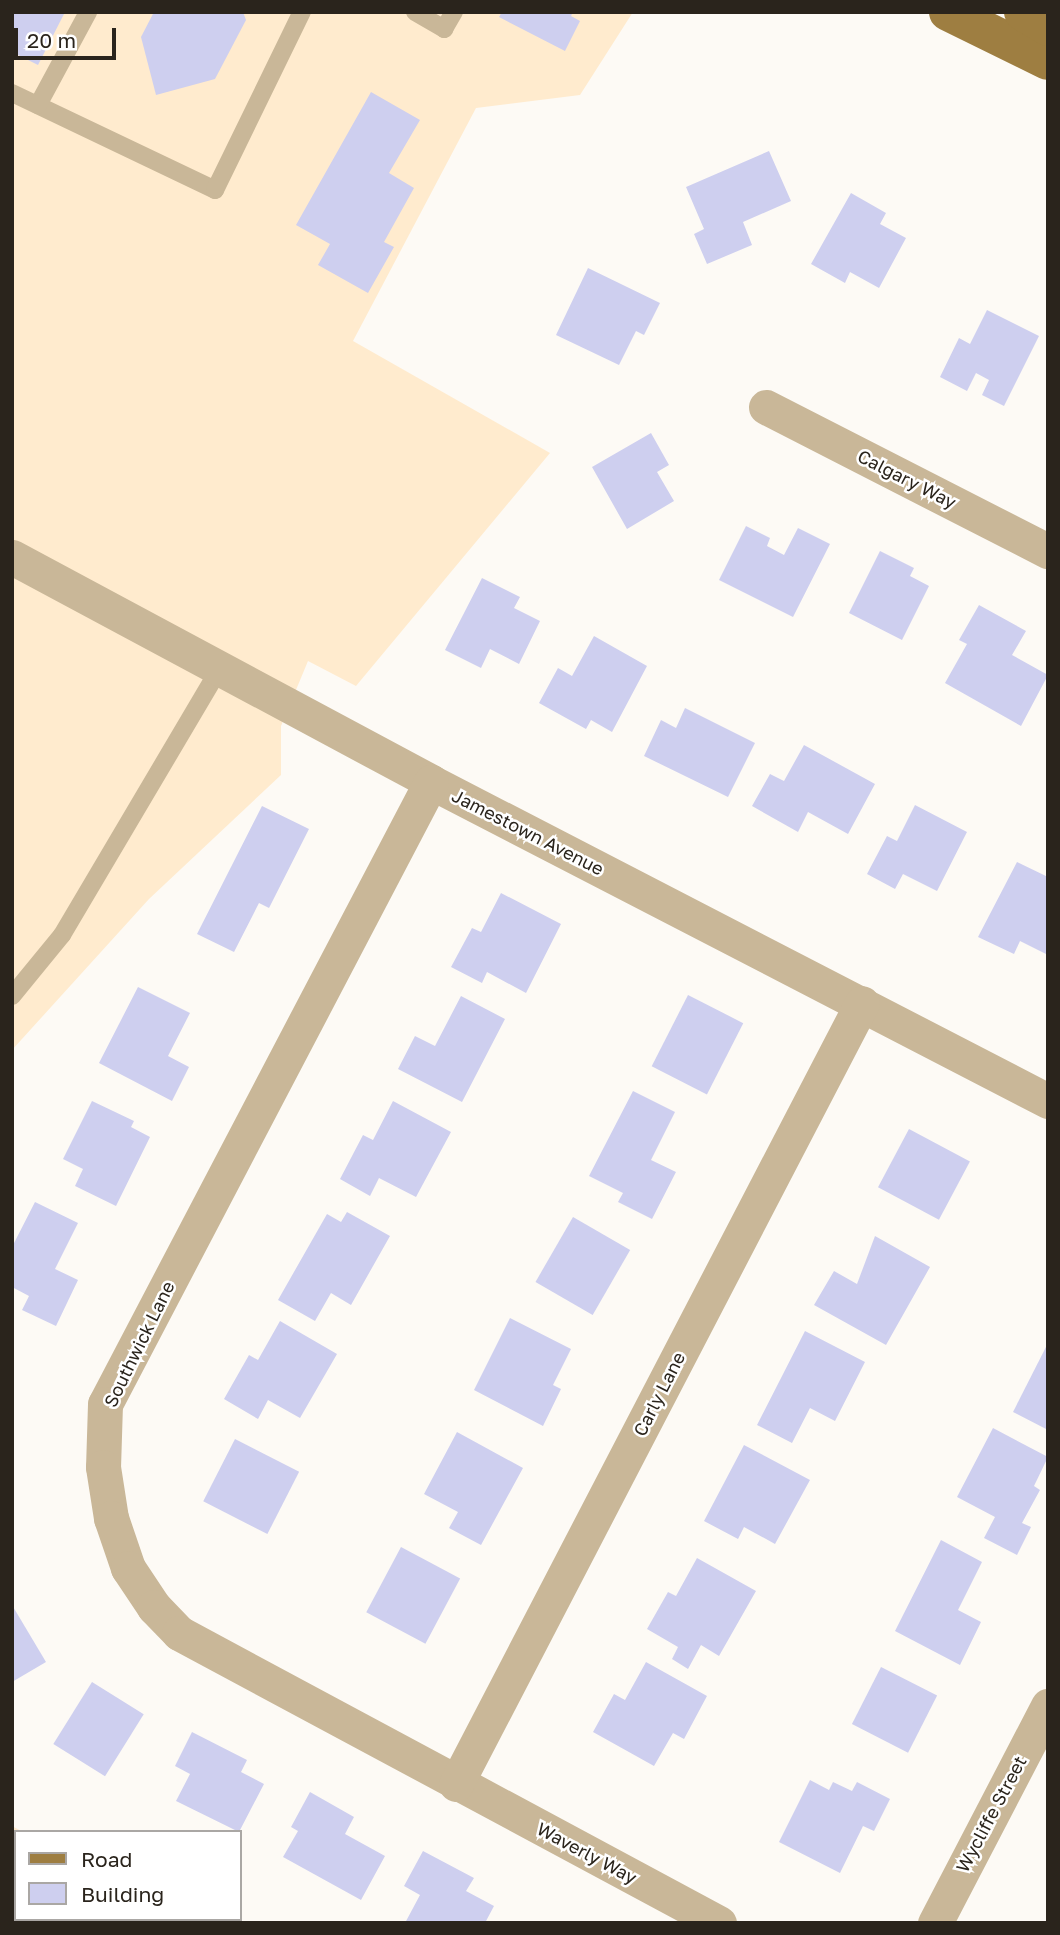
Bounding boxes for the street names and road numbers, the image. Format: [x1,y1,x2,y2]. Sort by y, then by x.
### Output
street label: Calgary Way [854,445,960,513]
street label: Jamestown Avenue [448,784,608,880]
street label: Southwick Lane [99,1278,179,1410]
street label: Carly Lane [629,1348,689,1440]
street label: Wycliffe Street [951,1752,1031,1876]
street label: Waverly Way [533,1818,641,1888]

